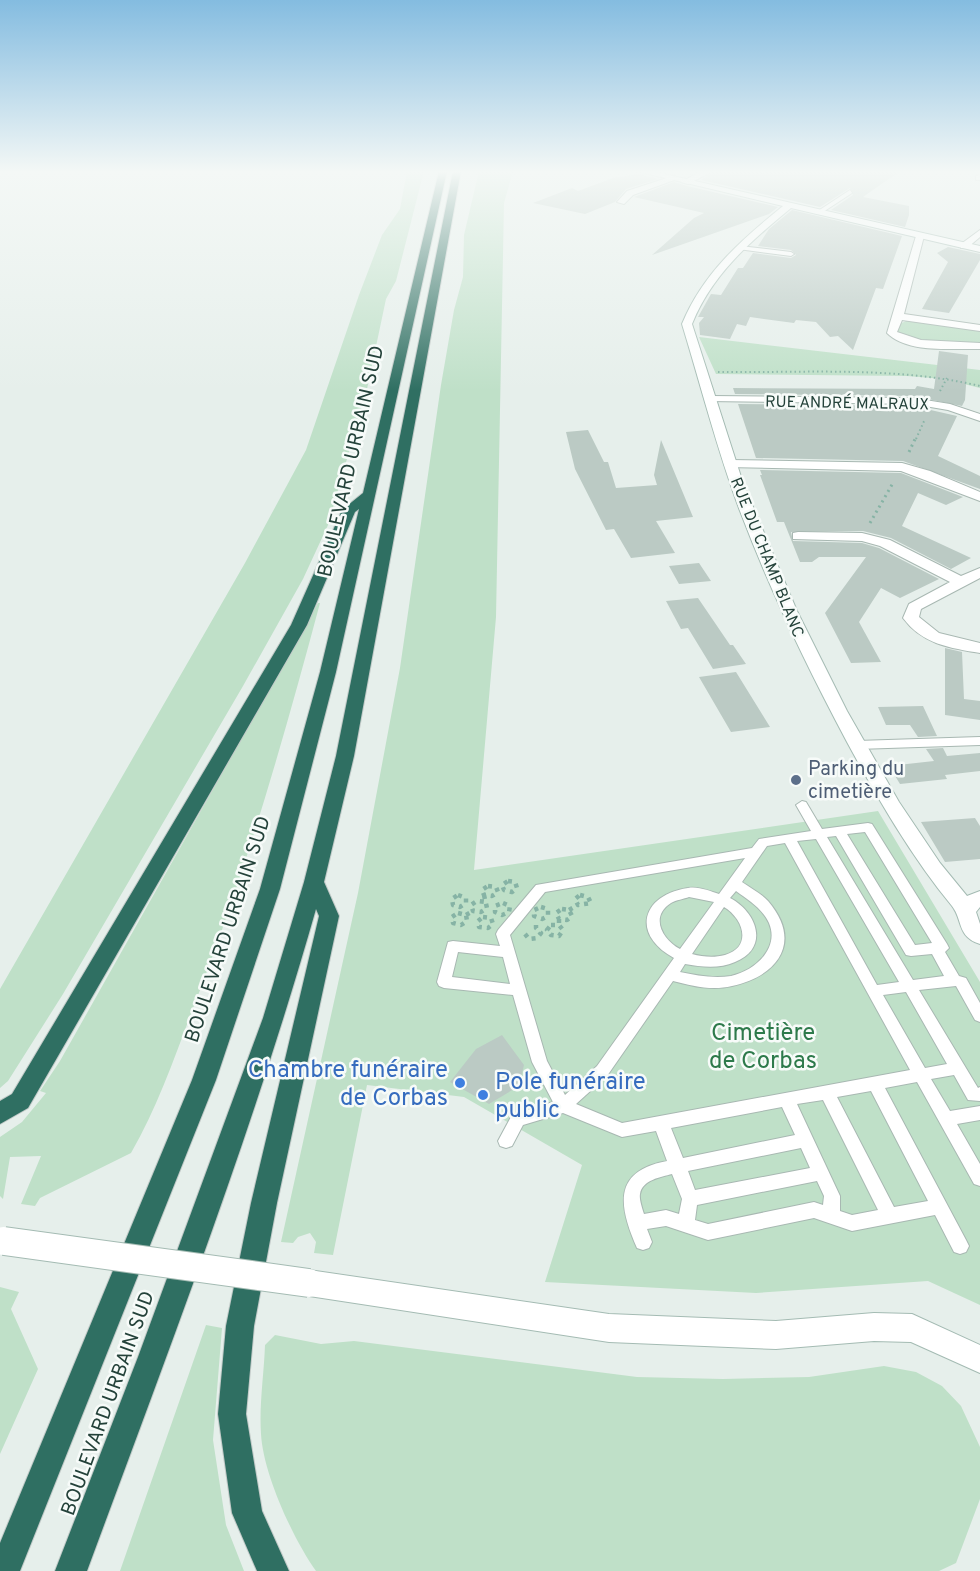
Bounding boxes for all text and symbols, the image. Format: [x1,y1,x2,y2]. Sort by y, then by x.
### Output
street label: BOULEVARD URBAIN SUD [313,343,391,580]
street label: RUE ANDRÉ MALRAUX [765,391,929,415]
street label: RUE DU CHAMP BLANC [725,475,807,641]
place label: Parking du cimetière [808,757,904,806]
marker: Parking du cimetière [789,773,803,787]
street label: BOULEVARD URBAIN SUD [180,813,278,1046]
park label: Cimetière de Corbas [709,1019,817,1077]
place label: Chambre funéraire de Corbas [248,1056,448,1114]
place label: Pole funéraire public [495,1068,646,1126]
marker: Chambre funéraire de Corbas [453,1076,467,1090]
marker: Pole funéraire public [476,1088,490,1102]
street label: BOULEVARD URBAIN SUD [56,1288,162,1519]

